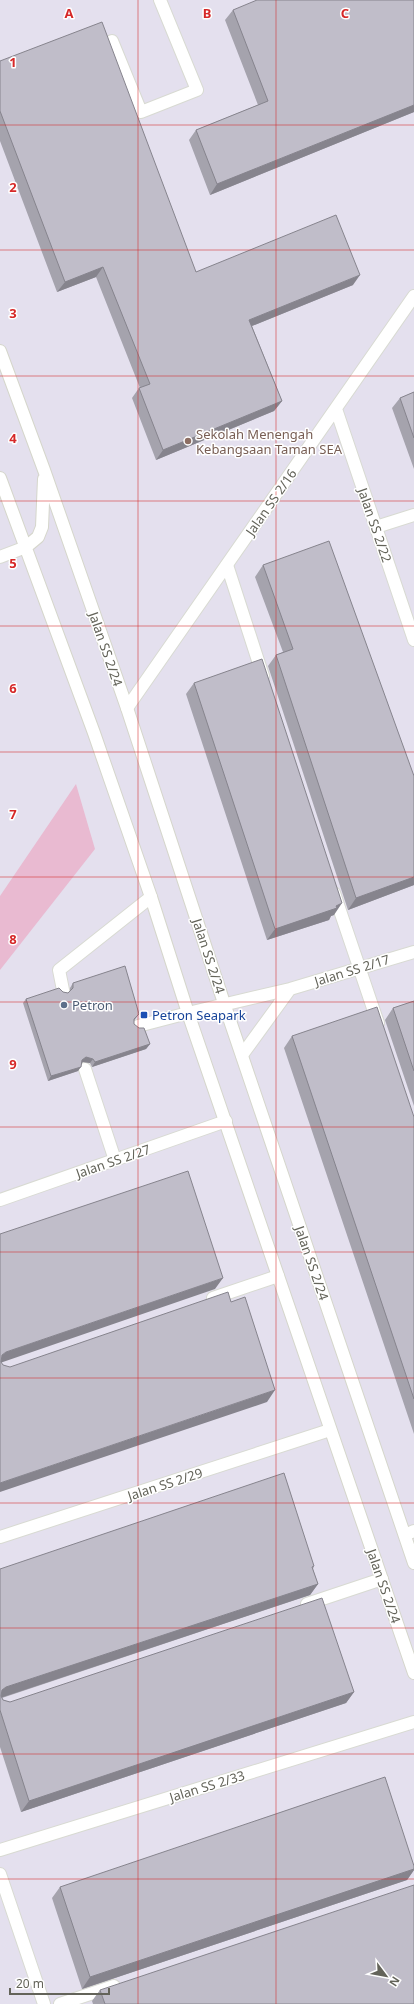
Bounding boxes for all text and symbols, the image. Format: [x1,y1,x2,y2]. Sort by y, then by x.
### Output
text: A [65,4,74,22]
text: B [203,4,211,22]
text: C [341,4,349,22]
text: 1 [9,53,17,71]
text: 2 [9,178,17,196]
text: 3 [9,304,17,322]
place label: Sekolah Menengah Kebangsaan Taman SEA [196,425,343,458]
text: 4 [9,429,17,447]
marker: Sekolah Menengah Kebangsaan Taman SEA [183,436,193,446]
street label: Jalan SS 2/16 [240,465,301,541]
street label: Jalan SS 2/22 [353,483,396,565]
text: 5 [9,554,17,572]
street label: Jalan SS 2/24 [84,607,127,689]
text: 6 [9,679,17,697]
text: 7 [9,805,17,823]
street label: Jalan SS 2/24 [188,914,230,996]
text: 8 [9,930,17,948]
street label: Jalan SS 2/17 [310,950,392,991]
place label: Petron [72,996,113,1014]
marker: Petron [59,1000,69,1010]
place label: Petron Seapark [152,1006,246,1024]
marker: Petron Seapark [139,1010,149,1020]
text: 9 [9,1055,17,1073]
street label: Jalan SS 2/27 [71,1140,153,1183]
street label: Jalan SS 2/24 [290,1221,333,1303]
street label: Jalan SS 2/29 [123,1463,205,1505]
street label: Jalan SS 2/24 [362,1544,405,1626]
street label: Jalan SS 2/33 [165,1766,247,1807]
north arrow [366,1956,406,1996]
scale bar [10,1970,109,1996]
text: N [386,1974,404,1989]
text: 20 m [16,1975,44,1992]

